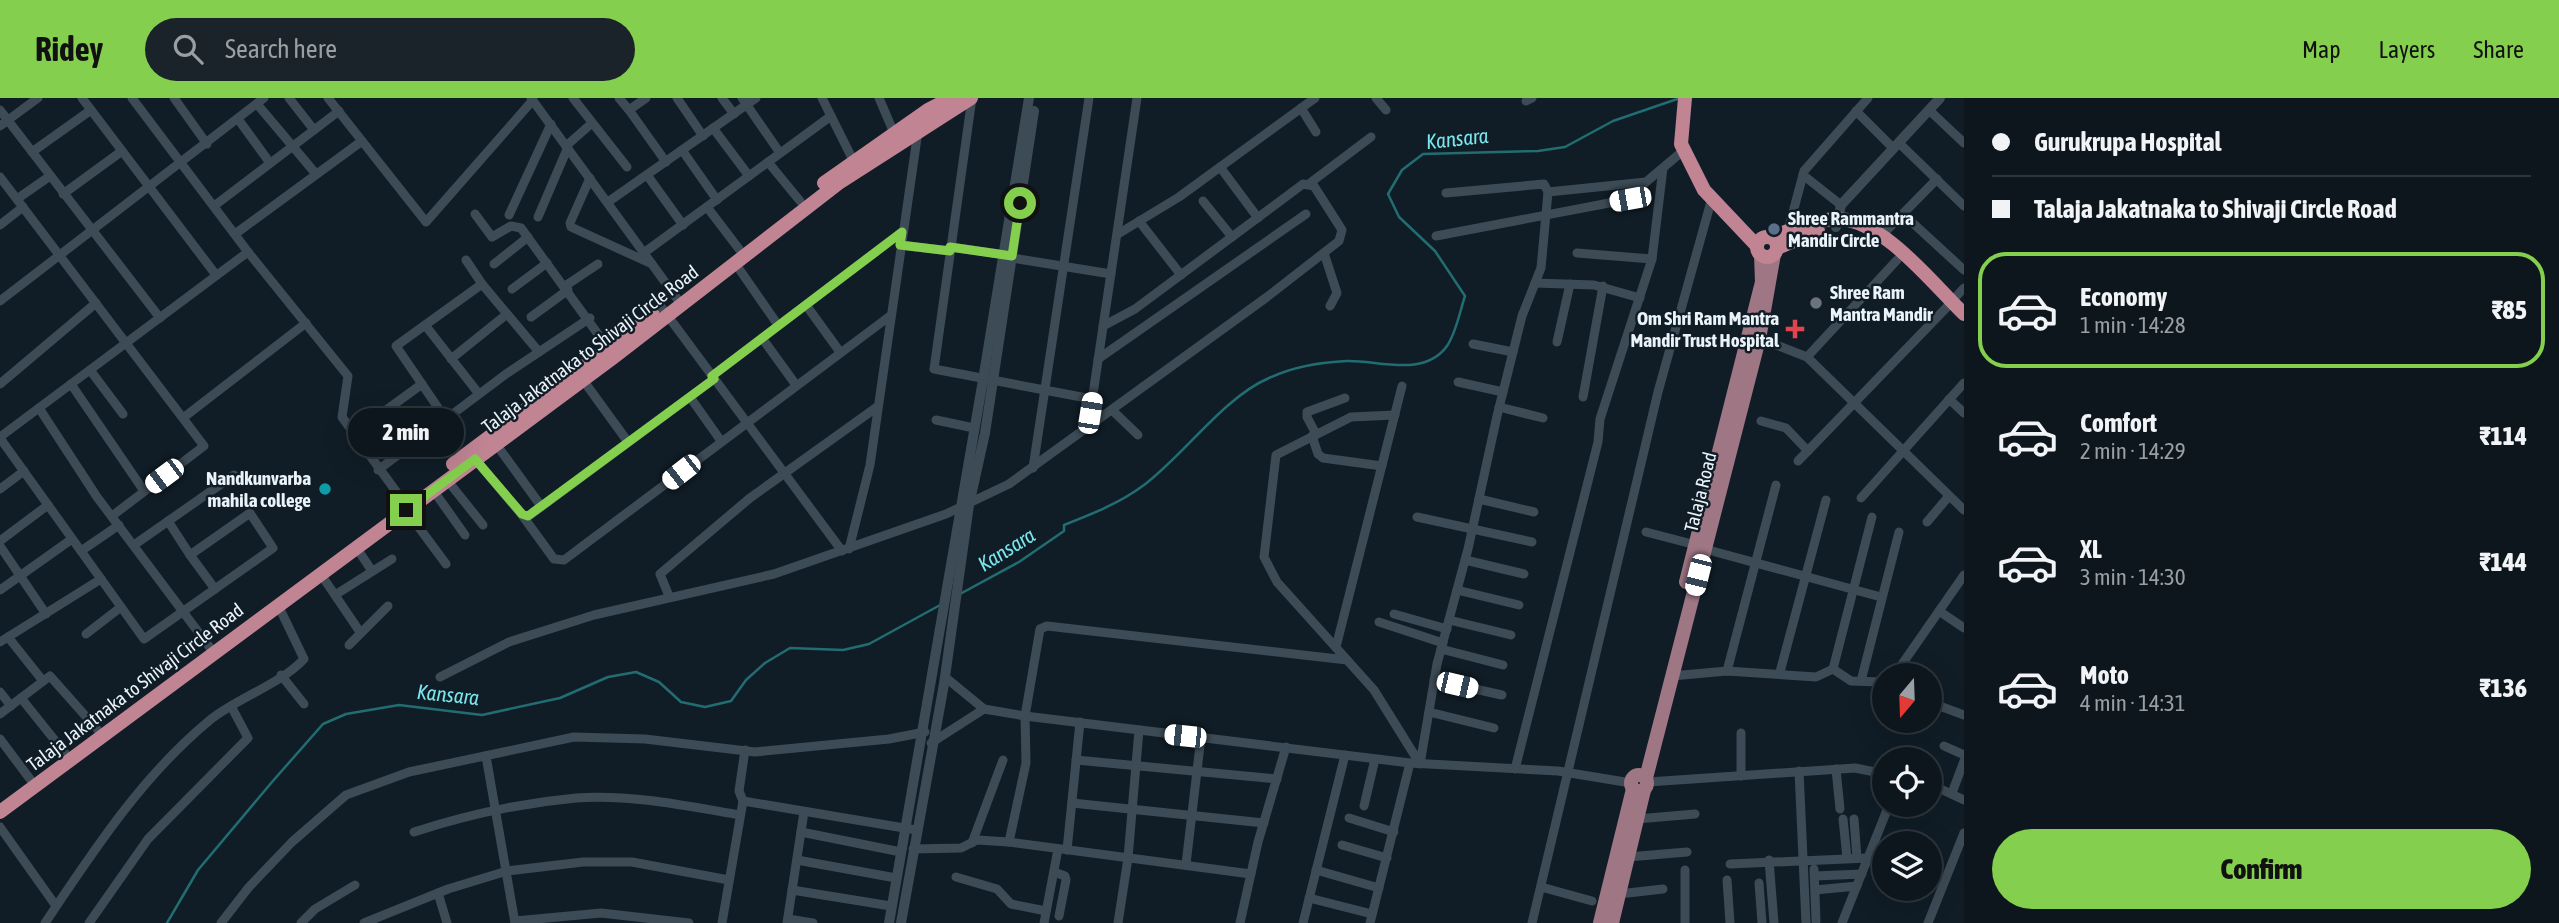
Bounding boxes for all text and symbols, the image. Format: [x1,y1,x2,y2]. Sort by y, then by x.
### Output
search box [145,18,635,81]
text: Ridey [35,30,103,68]
icon: search [169,30,207,68]
text: Search here [225,34,337,64]
text: Map [2302,36,2341,63]
text: Layers [2379,36,2435,63]
text: Share [2473,36,2524,63]
water label: Kansara [1425,123,1489,153]
text: Gurukrupa Hospital [2034,127,2222,157]
car [1608,185,1653,213]
route start [1004,187,1036,219]
text: Talaja Jakatnaka to Shivaji Circle Road [2034,194,2397,224]
place label: Shree Rammantra Mandir Circle [1788,207,1914,251]
marker: Shree Rammantra Mandir Circle [1766,221,1782,237]
street label: Talaja Jakatnaka to Shivaji Circle Road [478,260,702,438]
icon: car [1996,279,2059,342]
place label: Shree Ram Mantra Mandir [1830,281,1933,325]
text: Economy [2080,282,2167,312]
marker: Shree Ram Mantra Mandir [1808,295,1824,311]
text: ₹85 [2491,295,2527,325]
place label: Om Shri Ram Mantra Mandir Trust Hospital [1630,307,1780,351]
text: 1 min · 14:28 [2080,312,2186,338]
marker: Om Shri Ram Mantra Mandir Trust Hospital [1785,319,1805,339]
car [1077,391,1104,435]
icon: car [1996,405,2059,468]
callout: 2 min [348,408,464,458]
text: Comfort [2080,408,2157,438]
text: 2 min [383,419,429,445]
text: ₹114 [2479,421,2527,451]
text: 2 min · 14:29 [2080,438,2186,464]
street label: Talaja Road [1679,450,1721,534]
car [658,451,705,493]
car [141,455,188,497]
place label: Nandkunvarba mahila college [206,467,311,511]
marker: Nandkunvarba mahila college [317,481,333,497]
route end [390,494,422,526]
water label: Kansara [973,522,1039,576]
icon: car [1996,531,2059,594]
text: XL [2080,534,2102,564]
text: ₹144 [2479,547,2527,577]
car [1683,552,1714,598]
text: 3 min · 14:30 [2080,564,2186,590]
street label: Talaja Jakatnaka to Shivaji Circle Road [23,598,247,776]
icon: car [1996,657,2059,720]
text: Moto [2080,660,2129,690]
north arrow [1872,663,1942,733]
map controls [1872,663,1942,901]
car [1435,670,1480,700]
text: ₹136 [2479,673,2527,703]
water label: Kansara [416,679,480,709]
text: 4 min · 14:31 [2080,690,2186,716]
car [1164,723,1207,749]
button: locate [1872,747,1942,817]
button: Confirm [1992,829,2531,909]
button: layers [1872,831,1942,901]

